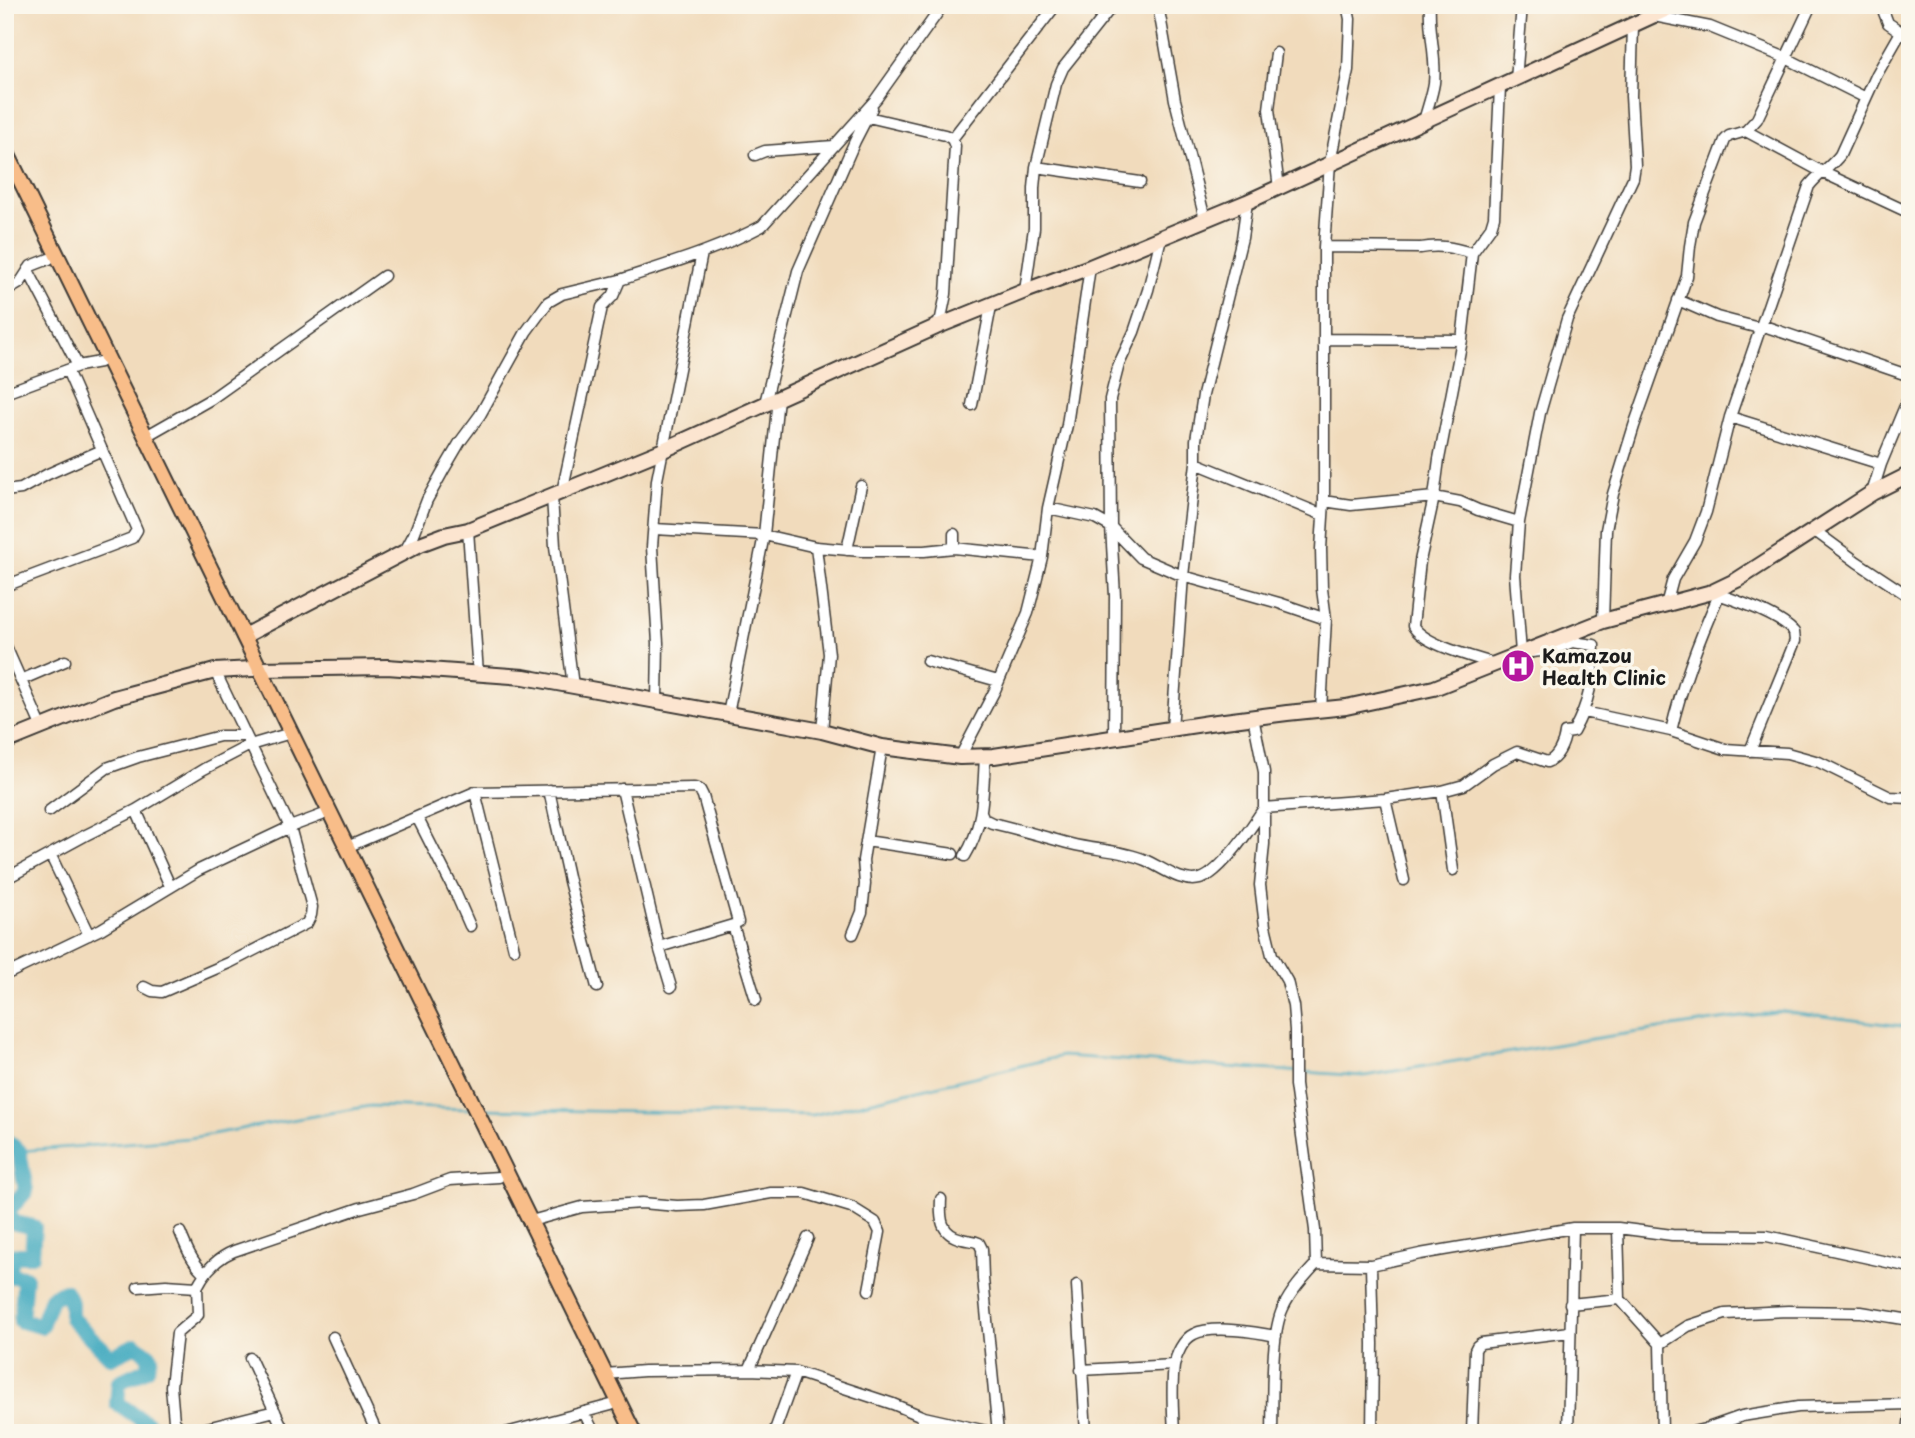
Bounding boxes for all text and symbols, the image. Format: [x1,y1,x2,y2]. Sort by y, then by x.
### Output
place label: Kamazou Health Clinic [1542,641,1666,691]
hospital icon: Kamazou Health Clinic [1499,647,1537,685]

